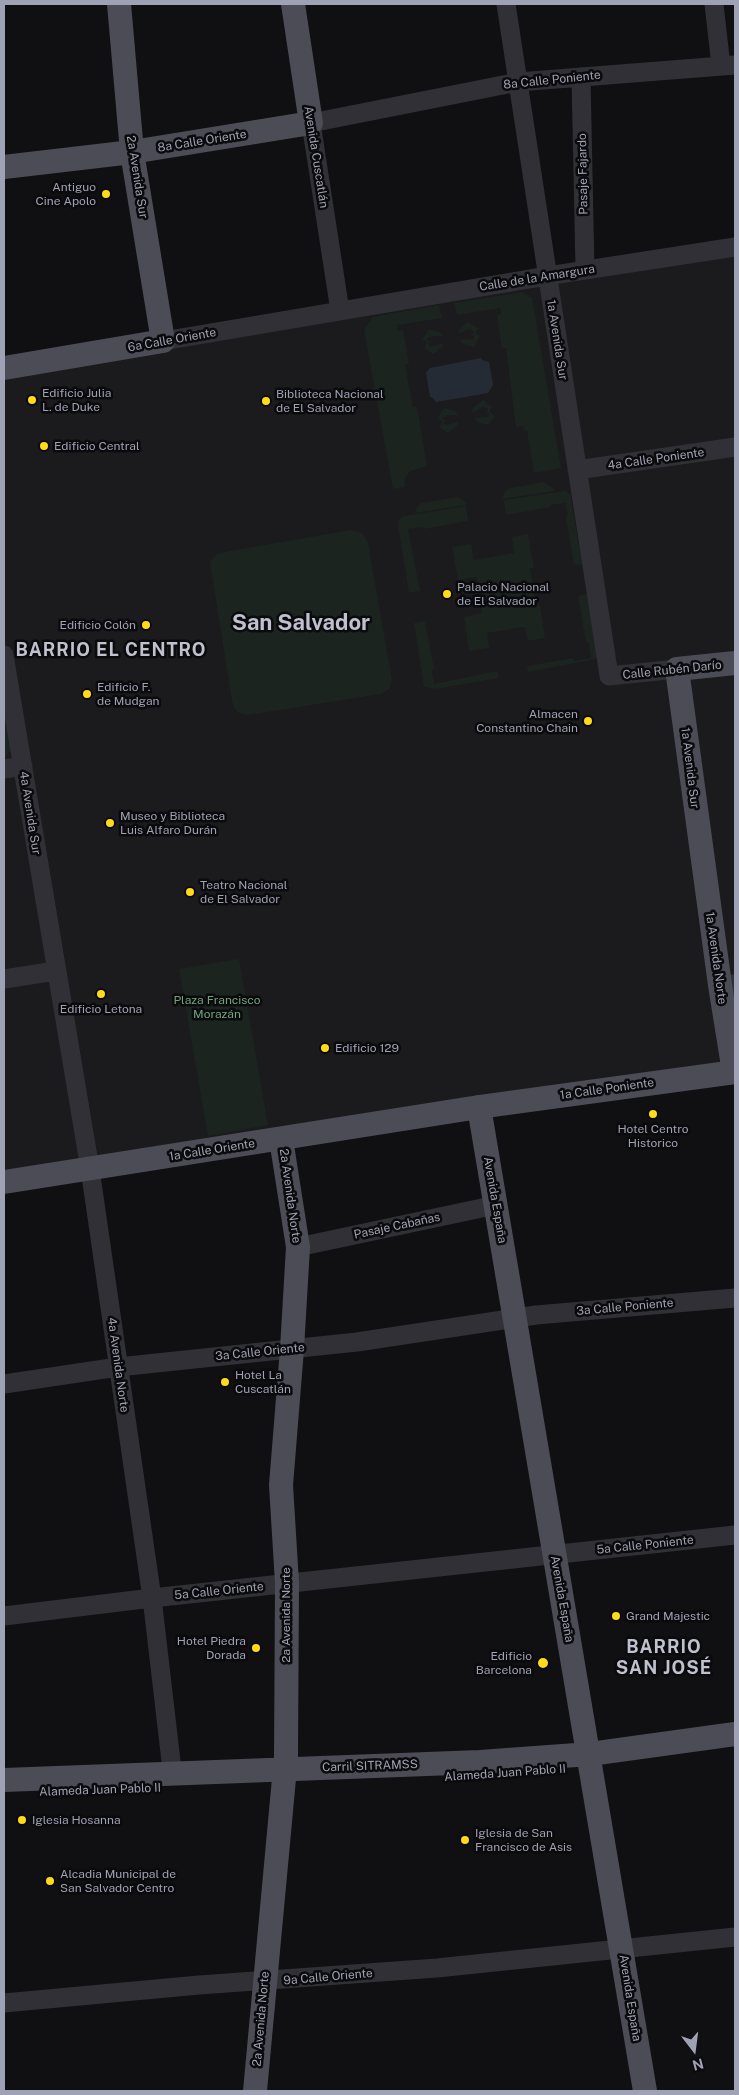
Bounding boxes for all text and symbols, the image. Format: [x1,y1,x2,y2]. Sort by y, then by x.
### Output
street label: 8a Calle Poniente [503,68,601,92]
street label: Avenida Cuscatlán [301,105,331,209]
street label: 8a Calle Oriente [157,127,247,155]
street label: Pasaje Fajardo [575,133,591,215]
street label: 2a Avenida Sur [123,135,151,219]
place label: Antiguo Cine Apolo [35,180,96,208]
marker: Antiguo Cine Apolo [100,188,112,200]
street label: Calle de la Amargura [478,262,596,294]
street label: 1a Avenida Sur [544,299,570,381]
street label: 6a Calle Oriente [127,325,217,355]
place label: Edificio Julia L. de Duke [42,386,111,414]
place label: Biblioteca Nacional de El Salvador [276,387,384,415]
marker: Edificio Julia L. de Duke [26,394,38,406]
marker: Biblioteca Nacional de El Salvador [260,395,272,407]
place label: Edificio Central [54,439,140,453]
marker: Edificio Central [38,440,50,452]
street label: 4a Calle Poniente [607,445,705,473]
place label: Palacio Nacional de El Salvador [457,580,550,608]
marker: Palacio Nacional de El Salvador [441,588,453,600]
district label: San Salvador [232,610,370,636]
place label: Edificio Colón [60,618,136,632]
marker: Edificio Colón [140,619,152,631]
district label: BARRIO EL CENTRO [14,639,208,661]
street label: Calle Rubén Darío [622,658,722,682]
place label: Edificio F. de Mudgan [97,680,159,708]
marker: Edificio F. de Mudgan [81,688,93,700]
place label: Almacen Constantino Chain [476,707,578,735]
marker: Almacen Constantino Chain [582,715,594,727]
street label: 1a Avenida Sur [678,727,702,809]
street label: 4a Avenida Sur [16,770,44,856]
place label: Museo y Biblioteca Luis Alfaro Durán [120,809,225,837]
marker: Museo y Biblioteca Luis Alfaro Durán [104,817,116,829]
place label: Teatro Nacional de El Salvador [200,878,287,906]
marker: Teatro Nacional de El Salvador [184,886,196,898]
street label: 1a Avenida Norte [702,911,730,1005]
marker: Edificio Letona [95,988,107,1000]
park label: Plaza Francisco Morazán [173,993,261,1021]
place label: Edificio Letona [60,1002,142,1016]
place label: Edificio 129 [335,1041,399,1055]
marker: Edificio 129 [319,1042,331,1054]
street label: 1a Calle Poniente [559,1075,655,1103]
marker: Hotel Centro Historico [647,1108,659,1120]
place label: Hotel Centro Historico [617,1122,689,1150]
street label: 1a Calle Oriente [168,1136,256,1164]
street label: 2a Avenida Norte [276,1148,304,1244]
street label: Avenida España [480,1156,510,1244]
street label: Pasaje Cabañas [353,1210,441,1242]
street label: 3a Calle Poniente [576,1296,674,1318]
street label: 4a Avenida Norte [104,1317,132,1413]
street label: 3a Calle Oriente [215,1340,305,1364]
place label: Hotel La Cuscatlán [235,1368,291,1396]
marker: Hotel La Cuscatlán [219,1376,231,1388]
street label: 5a Calle Poniente [596,1533,694,1557]
street label: Avenida España [547,1555,577,1643]
street label: 2a Avenida Norte [279,1567,293,1663]
street label: 5a Calle Oriente [174,1579,264,1603]
place label: Grand Majestic [626,1609,710,1623]
marker: Grand Majestic [610,1610,622,1622]
place label: Hotel Piedra Dorada [177,1634,246,1662]
district label: BARRIO SAN JOSÉ [615,1636,713,1678]
marker: Hotel Piedra Dorada [250,1642,262,1654]
place label: Edificio Barcelona [476,1649,532,1677]
marker: Edificio Barcelona [536,1656,550,1670]
street label: Carril SITRAMSS [322,1757,418,1775]
street label: Alameda Juan Pablo II [444,1762,566,1784]
street label: Alameda Juan Pablo II [39,1781,161,1799]
place label: Iglesia Hosanna [32,1813,121,1827]
marker: Iglesia Hosanna [16,1814,28,1826]
place label: Iglesia de San Francisco de Asis [475,1826,572,1854]
marker: Iglesia de San Francisco de Asis [459,1834,471,1846]
place label: Alcadia Municipal de San Salvador Centro [60,1867,176,1895]
marker: Alcadia Municipal de San Salvador Centro [44,1875,56,1887]
street label: Avenida España [616,1954,644,2042]
street label: 9a Calle Oriente [283,1966,373,1988]
street label: 2a Avenida Norte [250,1971,272,2067]
north arrow [669,2025,719,2075]
text: N [691,2055,705,2074]

